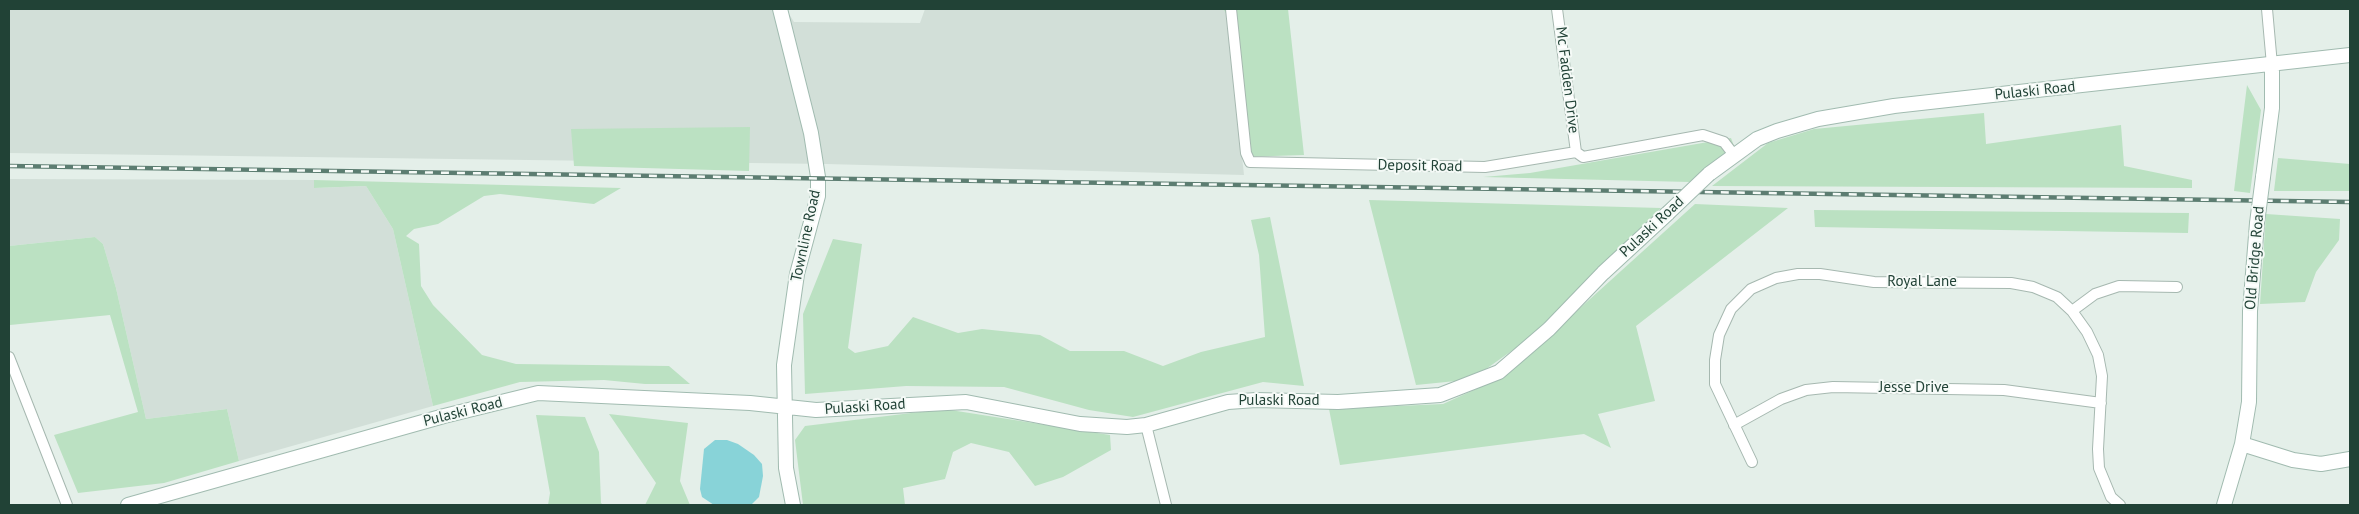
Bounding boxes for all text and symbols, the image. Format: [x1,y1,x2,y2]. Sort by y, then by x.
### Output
street label: Mc Fadden Drive [1552,26,1582,134]
street label: Pulaski Road [1994,78,2076,104]
street label: Deposit Road [1377,156,1463,176]
street label: Townline Road [787,188,825,284]
street label: Pulaski Road [1616,193,1688,261]
street label: Old Bridge Road [2241,205,2269,311]
street label: Royal Lane [1887,273,1957,291]
street label: Jesse Drive [1879,379,1949,397]
street label: Pulaski Road [1238,392,1320,410]
street label: Pulaski Road [422,393,504,431]
street label: Pulaski Road [824,395,906,419]

